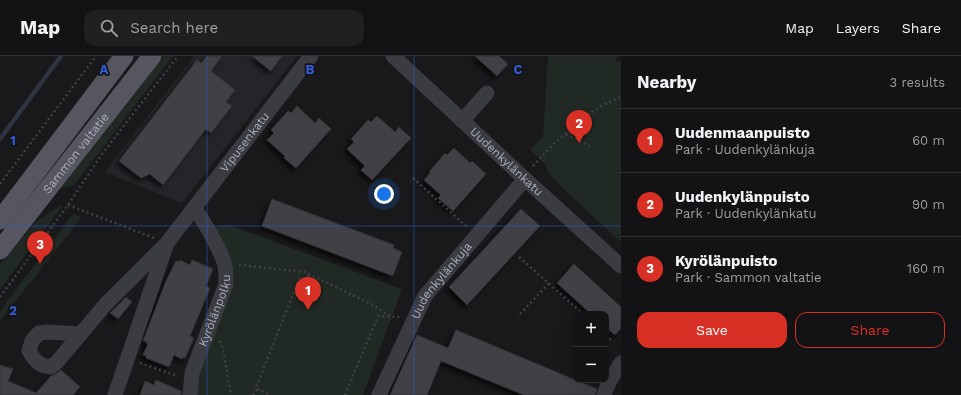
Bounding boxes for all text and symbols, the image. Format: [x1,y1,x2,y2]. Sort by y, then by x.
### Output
search box [84,10,364,46]
text: Map [20,16,60,39]
icon: search [98,17,120,39]
text: Search here [130,19,218,37]
text: Map [785,20,814,36]
text: Layers [836,20,880,36]
text: Share [902,20,941,36]
text: A [100,62,109,77]
text: B [306,62,315,77]
text: C [514,62,523,77]
text: Nearby [637,72,696,92]
text: 3 results [890,75,945,90]
street label: Vipusenkatu [217,109,272,175]
street label: Sammon valtatie [40,110,112,196]
pin: 2 [566,110,592,143]
street label: Uudenkylänkatu [467,124,546,199]
text: Uudenmaanpuisto [675,124,810,142]
text: 1 [10,133,16,148]
text: 1 [647,133,653,148]
text: 60 m [912,133,945,148]
text: Park · Uudenkylänkuja [675,142,815,157]
your location [374,184,394,204]
text: Uudenkylänpuisto [675,188,810,206]
text: 2 [646,197,654,212]
text: 90 m [912,197,945,212]
text: Park · Uudenkylänkatu [675,206,817,221]
pin: 3 [27,231,53,264]
street label: Uudenkylänkuja [408,239,475,321]
text: Kyrölänpuisto [675,252,778,270]
text: 3 [646,261,654,276]
text: 160 m [907,261,945,276]
text: Park · Sammon valtatie [675,270,821,285]
street label: Kyrölänpolku [196,274,233,348]
pin: 1 [295,277,321,310]
text: 2 [9,303,17,318]
map controls [573,311,609,383]
button: + [573,311,609,347]
button: Save [637,312,787,348]
button: Share [795,312,945,348]
button: − [573,347,609,383]

